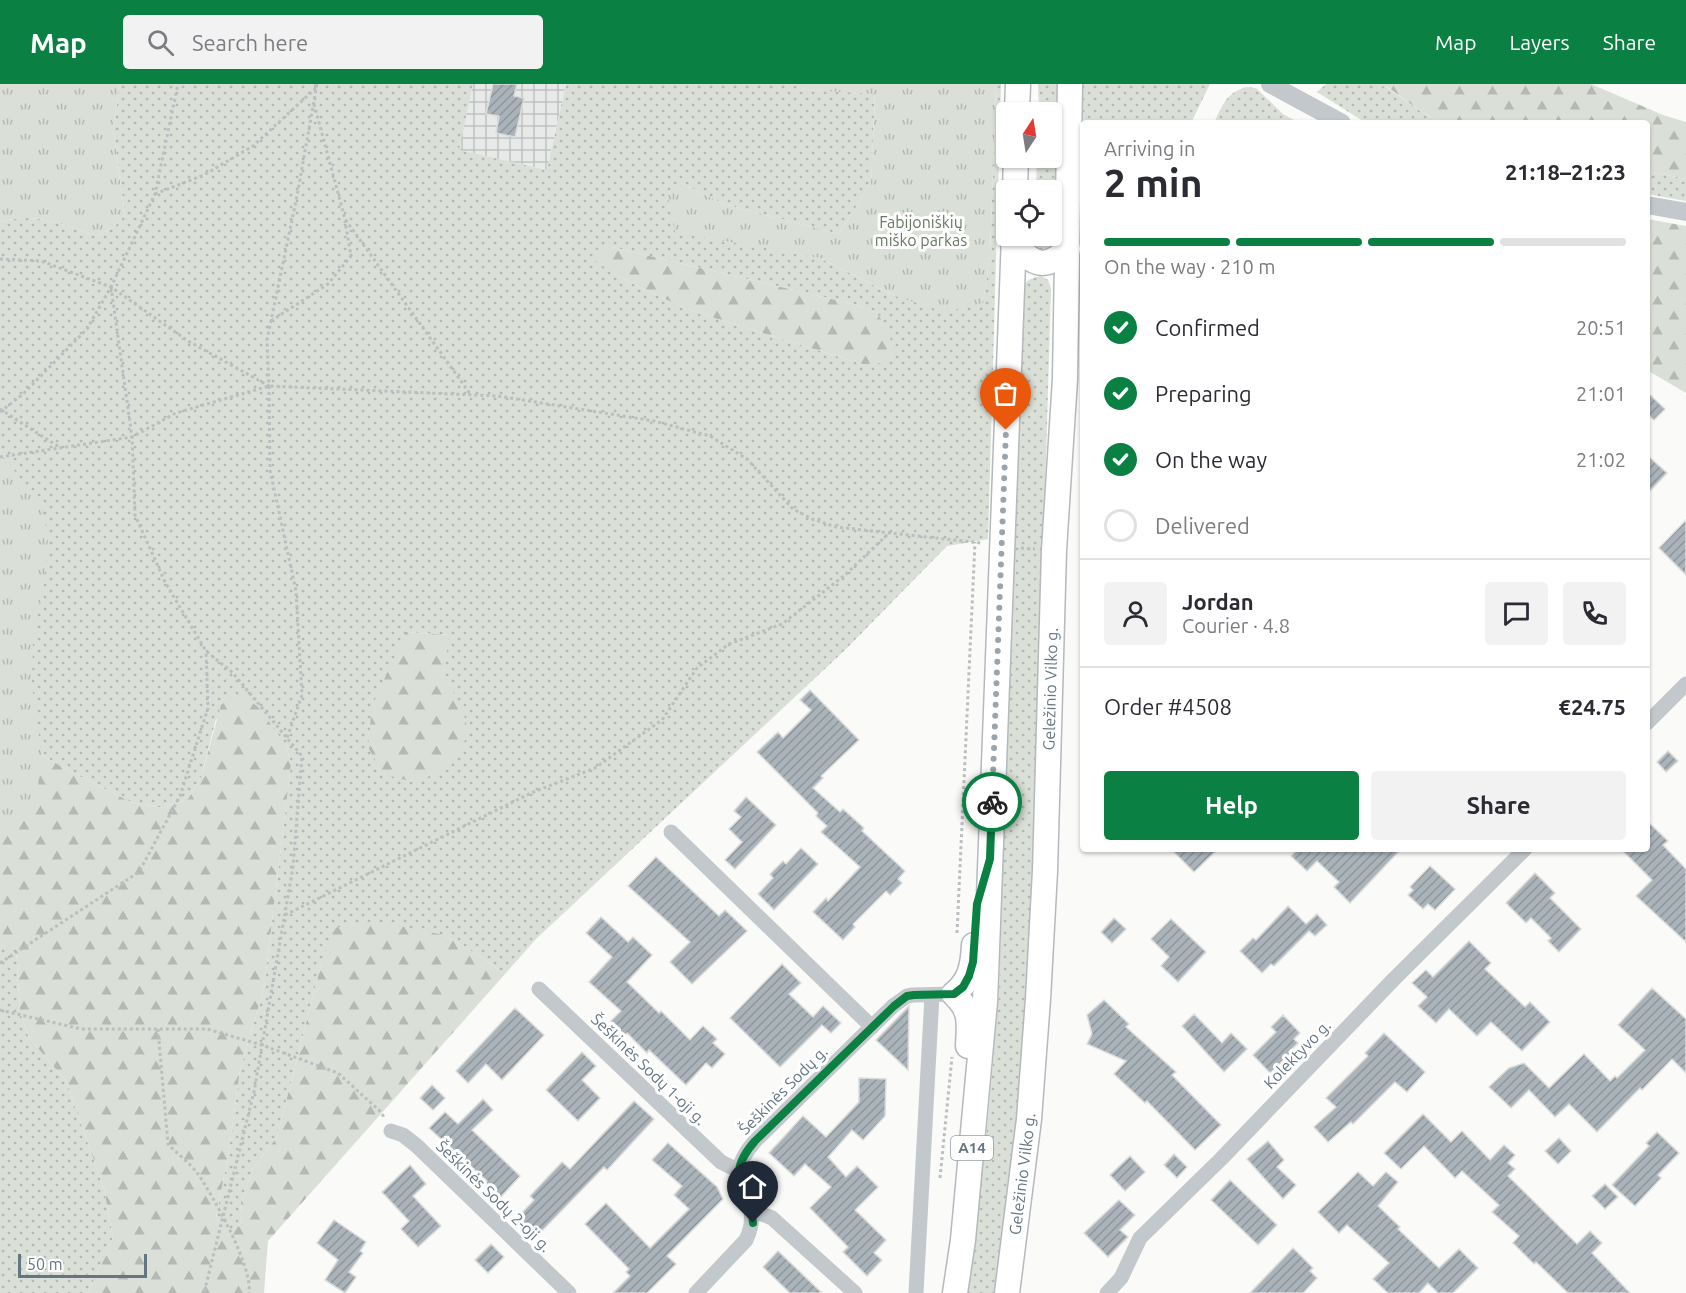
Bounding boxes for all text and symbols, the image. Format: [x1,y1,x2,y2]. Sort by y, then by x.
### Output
search box [123,15,543,69]
icon: search [144,26,177,59]
text: Map [30,27,87,58]
text: Search here [192,30,308,55]
text: Map [1435,30,1476,54]
text: Layers [1509,30,1570,54]
text: Share [1603,30,1656,54]
north arrow [996,102,1062,168]
map controls [996,102,1062,246]
text: Arriving in [1104,137,1195,160]
text: 21:18–21:23 [1505,159,1626,184]
text: 2 min [1104,161,1203,204]
button: locate [996,180,1062,246]
park label: Fabijoniškių miško parkas [875,213,967,249]
text: On the way · 210 m [1104,255,1276,278]
icon: check [1104,311,1137,344]
text: Confirmed [1155,315,1260,340]
text: 20:51 [1576,316,1626,339]
pin [980,368,1031,430]
icon: bag [989,377,1022,410]
icon: check [1104,377,1137,410]
text: Preparing [1155,381,1252,406]
text: 21:01 [1576,382,1626,405]
icon: check [1104,443,1137,476]
text: On the way [1155,447,1267,472]
text: 21:02 [1576,448,1626,471]
text: Delivered [1155,513,1250,538]
button: person [1104,582,1167,645]
button: chat [1485,582,1548,645]
button: phone [1563,582,1626,645]
text: Jordan [1182,589,1254,614]
text: Courier · 4.8 [1182,614,1290,637]
street label: Geležinio Vilko g. [1039,627,1061,751]
text: Order #4508 [1104,694,1232,719]
text: €24.75 [1559,694,1626,719]
button: Help [1104,771,1359,840]
button: Share [1371,771,1626,840]
courier [962,772,1022,832]
icon: bike [976,786,1009,819]
street label: Šeškinės Sodų 1-oji g. [588,1009,711,1128]
street label: Kolektyvo g. [1260,1016,1334,1092]
street label: Šeškinės Sodų g. [734,1041,831,1138]
street label: Geležinio Vilko g. [1005,1112,1038,1236]
street label: Šeškinės Sodų 2-oji g. [433,1136,556,1255]
road number: A14 [951,1136,993,1160]
pin [727,1161,778,1223]
icon: home [736,1170,769,1203]
scale bar [18,1251,147,1278]
text: 50 m [27,1255,63,1273]

